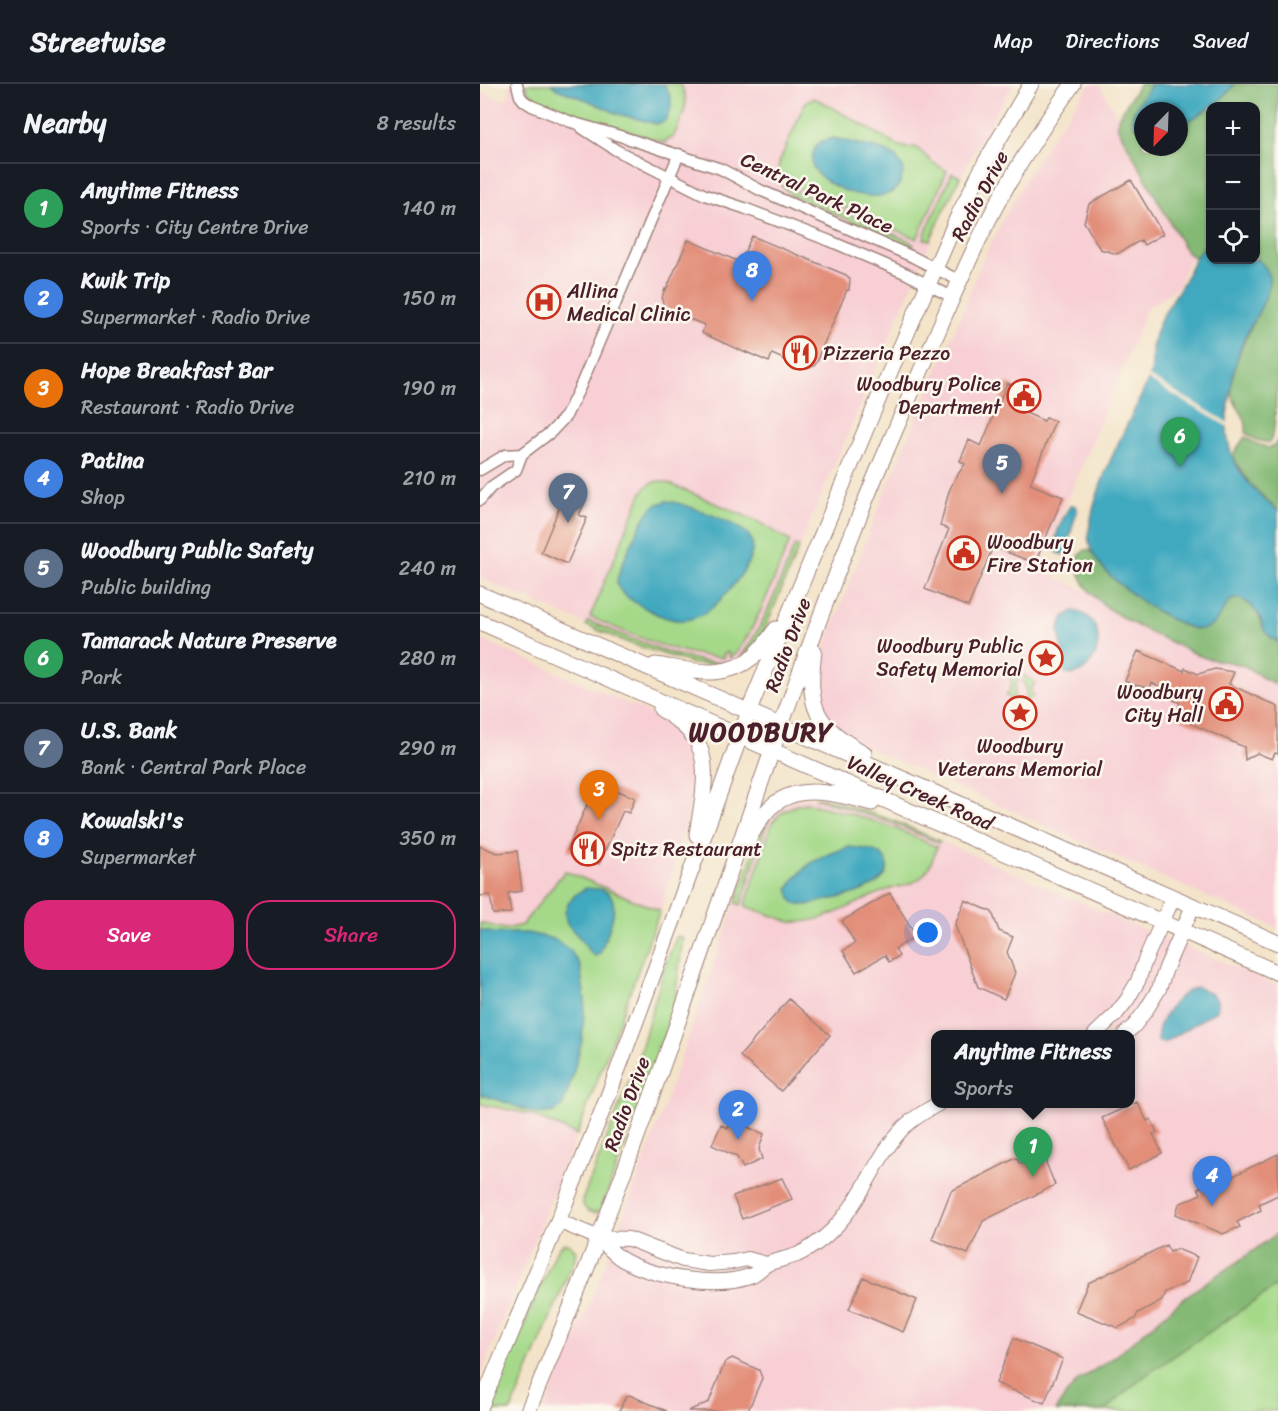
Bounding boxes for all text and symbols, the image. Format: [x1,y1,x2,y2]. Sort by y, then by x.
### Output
text: Streetwise [30,17,166,66]
text: Map [994,22,1032,60]
text: Directions [1065,22,1160,60]
text: Saved [1193,22,1248,60]
text: Nearby [24,100,106,146]
north arrow [1134,102,1188,156]
map controls [1206,102,1260,264]
button: + [1206,102,1260,156]
text: 8 results [377,106,456,141]
street label: Central Park Place [735,142,899,244]
street label: Radio Drive [941,144,1019,248]
button: − [1206,156,1260,210]
text: Anytime Fitness [81,171,239,210]
text: 1 [39,191,48,226]
text: 140 m [402,191,456,226]
text: Sports · City Centre Drive [81,210,308,245]
button: locate [1206,210,1260,264]
pin: 8 [732,252,772,301]
text: Kwik Trip [81,261,170,300]
place label: Allina Medical Clinic [566,274,691,332]
text: 2 [38,281,49,316]
text: 150 m [402,281,456,316]
hospital icon: Allina Medical Clinic [526,284,562,320]
text: Supermarket · Radio Drive [81,300,310,335]
restaurant icon: Pizzeria Pezzo [782,335,818,371]
place label: Pizzeria Pezzo [823,336,950,371]
text: Hope Breakfast Bar [81,351,272,390]
place label: Woodbury Police Department [856,367,1002,425]
text: 3 [38,371,49,406]
text: 190 m [402,371,456,406]
public building icon: Woodbury Police Department [1006,378,1042,414]
text: Restaurant · Radio Drive [81,390,294,425]
pin: 6 [1160,418,1200,467]
text: Patina [81,441,144,480]
pin: 5 [982,444,1022,494]
text: 4 [37,461,50,496]
text: 210 m [403,461,456,496]
pin: 7 [548,474,587,523]
text: Shop [81,480,125,515]
place label: Woodbury Fire Station [987,525,1093,583]
text: Woodbury Public Safety [81,531,314,570]
public building icon: Woodbury Fire Station [946,535,982,571]
text: 5 [37,551,50,586]
text: 240 m [399,551,456,586]
text: Public building [81,570,211,605]
street label: Radio Drive [755,593,821,697]
text: Tamarack Nature Preserve [81,621,337,660]
place label: Woodbury Public Safety Memorial [876,629,1023,687]
place icon: Woodbury Public Safety Memorial [1028,640,1064,676]
text: 6 [38,641,49,676]
text: 280 m [399,641,456,676]
text: Park [81,660,122,695]
place label: Woodbury City Hall [1117,675,1204,733]
public building icon: Woodbury City Hall [1208,686,1244,722]
place icon: Woodbury Veterans Memorial [1002,695,1038,731]
district label: WOODBURY [688,709,835,755]
text: U.S. Bank [81,711,177,750]
place label: Woodbury Veterans Memorial [938,729,1104,787]
text: 7 [38,731,49,766]
text: 290 m [399,731,456,766]
street label: Valley Creek Road [841,745,1000,841]
text: Bank · Central Park Place [81,750,306,785]
pin: 3 [580,770,618,820]
text: Kowalski's [81,801,183,840]
text: 8 [37,821,50,856]
text: 350 m [400,821,456,856]
restaurant icon: Spitz Restaurant [570,831,606,867]
place label: Spitz Restaurant [611,832,762,867]
text: Supermarket [81,840,196,875]
button: Save [24,900,234,970]
button: Share [246,900,456,970]
your location [913,918,942,947]
popup [931,1030,1135,1108]
text: Anytime Fitness [954,1032,1112,1071]
street label: Radio Drive [594,1052,660,1156]
text: Sports [954,1071,1013,1106]
pin: 2 [718,1090,758,1140]
pin: 1 [1014,1128,1052,1177]
pin: 4 [1192,1156,1232,1206]

